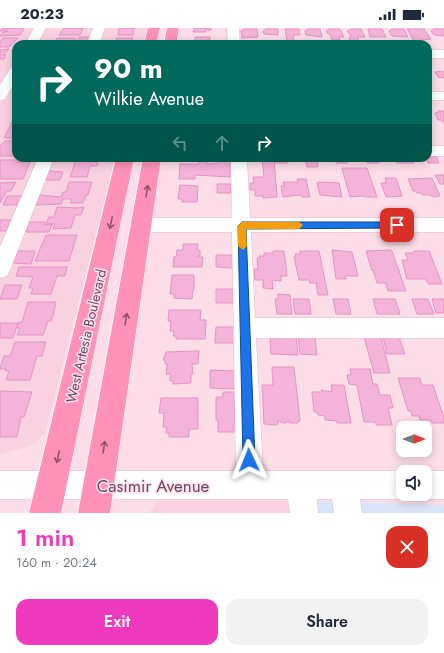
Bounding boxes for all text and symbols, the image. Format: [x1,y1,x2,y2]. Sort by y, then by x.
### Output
text: 20:23 [20,3,64,25]
text: 90 m [94,48,163,89]
icon: right [28,56,80,108]
text: Wilkie Avenue [94,86,204,112]
icon: left [169,132,191,154]
icon: ahead [211,132,233,154]
icon: right [253,132,275,154]
one-way arrow [143,185,151,198]
pin [380,208,414,242]
icon: arrive [386,214,408,236]
one-way arrow [106,217,114,230]
street label: West Artesia Boulevard [61,267,111,405]
one-way arrow [122,313,130,326]
north arrow [396,421,432,457]
map controls [396,421,432,501]
position arrow [228,439,270,481]
one-way arrow [100,441,108,454]
one-way arrow [54,450,62,463]
button: sound [396,465,432,501]
street label: Casimir Avenue [97,474,210,498]
text: 1 min [16,520,74,555]
button: close [386,526,428,568]
text: 160 m · 20:24 [16,553,97,572]
button: Exit [16,599,218,645]
button: Share [226,599,428,645]

